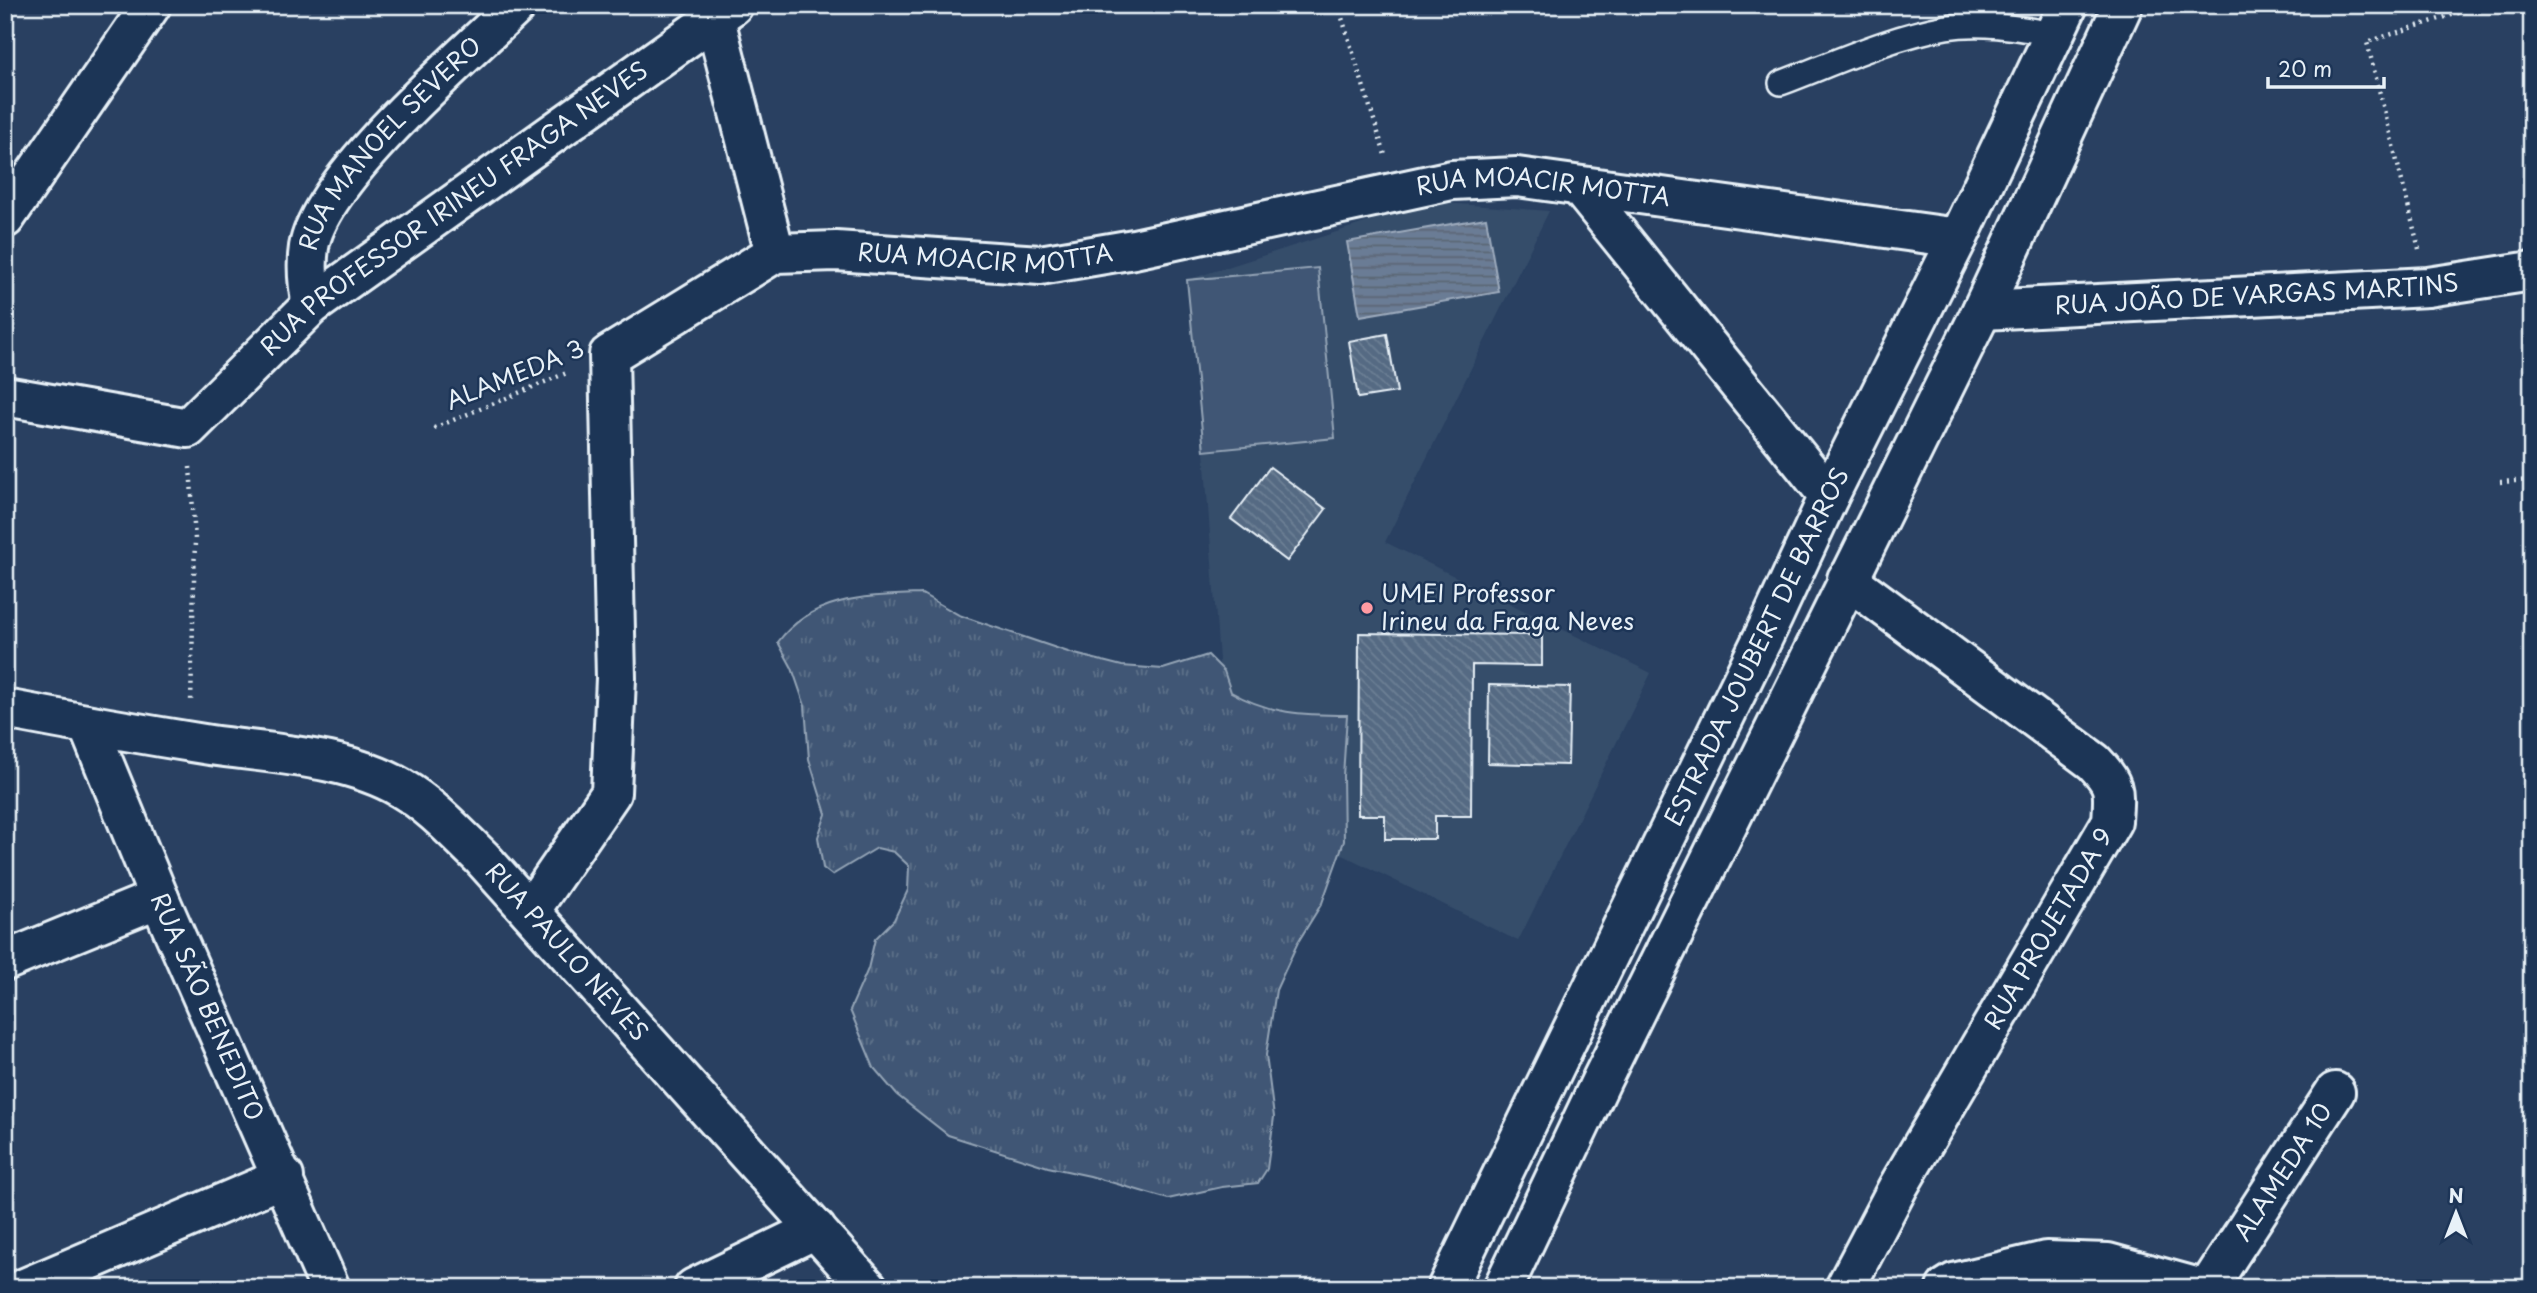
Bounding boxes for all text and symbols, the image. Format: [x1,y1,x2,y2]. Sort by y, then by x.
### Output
street label: RUA MANOEL SEVERO [289,27,489,254]
scale bar [2268,46,2383,90]
street label: RUA PROFESSOR IRINEU FRAGA NEVES [251,51,655,363]
text: 20 m [2278,52,2332,84]
street label: RUA MOACIR MOTTA [1412,157,1673,214]
street label: RUA MOACIR MOTTA [857,233,1115,281]
street label: RUA JOÃO DE VARGAS MARTINS [2054,263,2461,322]
street label: ALAMEDA 3 [439,329,589,417]
street label: ESTRADA JOUBERT DE BARROS [1654,461,1856,832]
place label: UMEI Professor Irineu da Fraga Neves [1381,574,1634,638]
marker: UMEI Professor Irineu da Fraga Neves [1359,600,1375,616]
street label: RUA PROJETADA 9 [1974,820,2120,1036]
street label: RUA PAULO NEVES [478,853,658,1048]
street label: RUA SÃO BENEDITO [143,887,274,1126]
street label: ALAMEDA 10 [2223,1095,2339,1247]
north arrow [2422,1178,2492,1248]
text: N [2448,1181,2464,1209]

